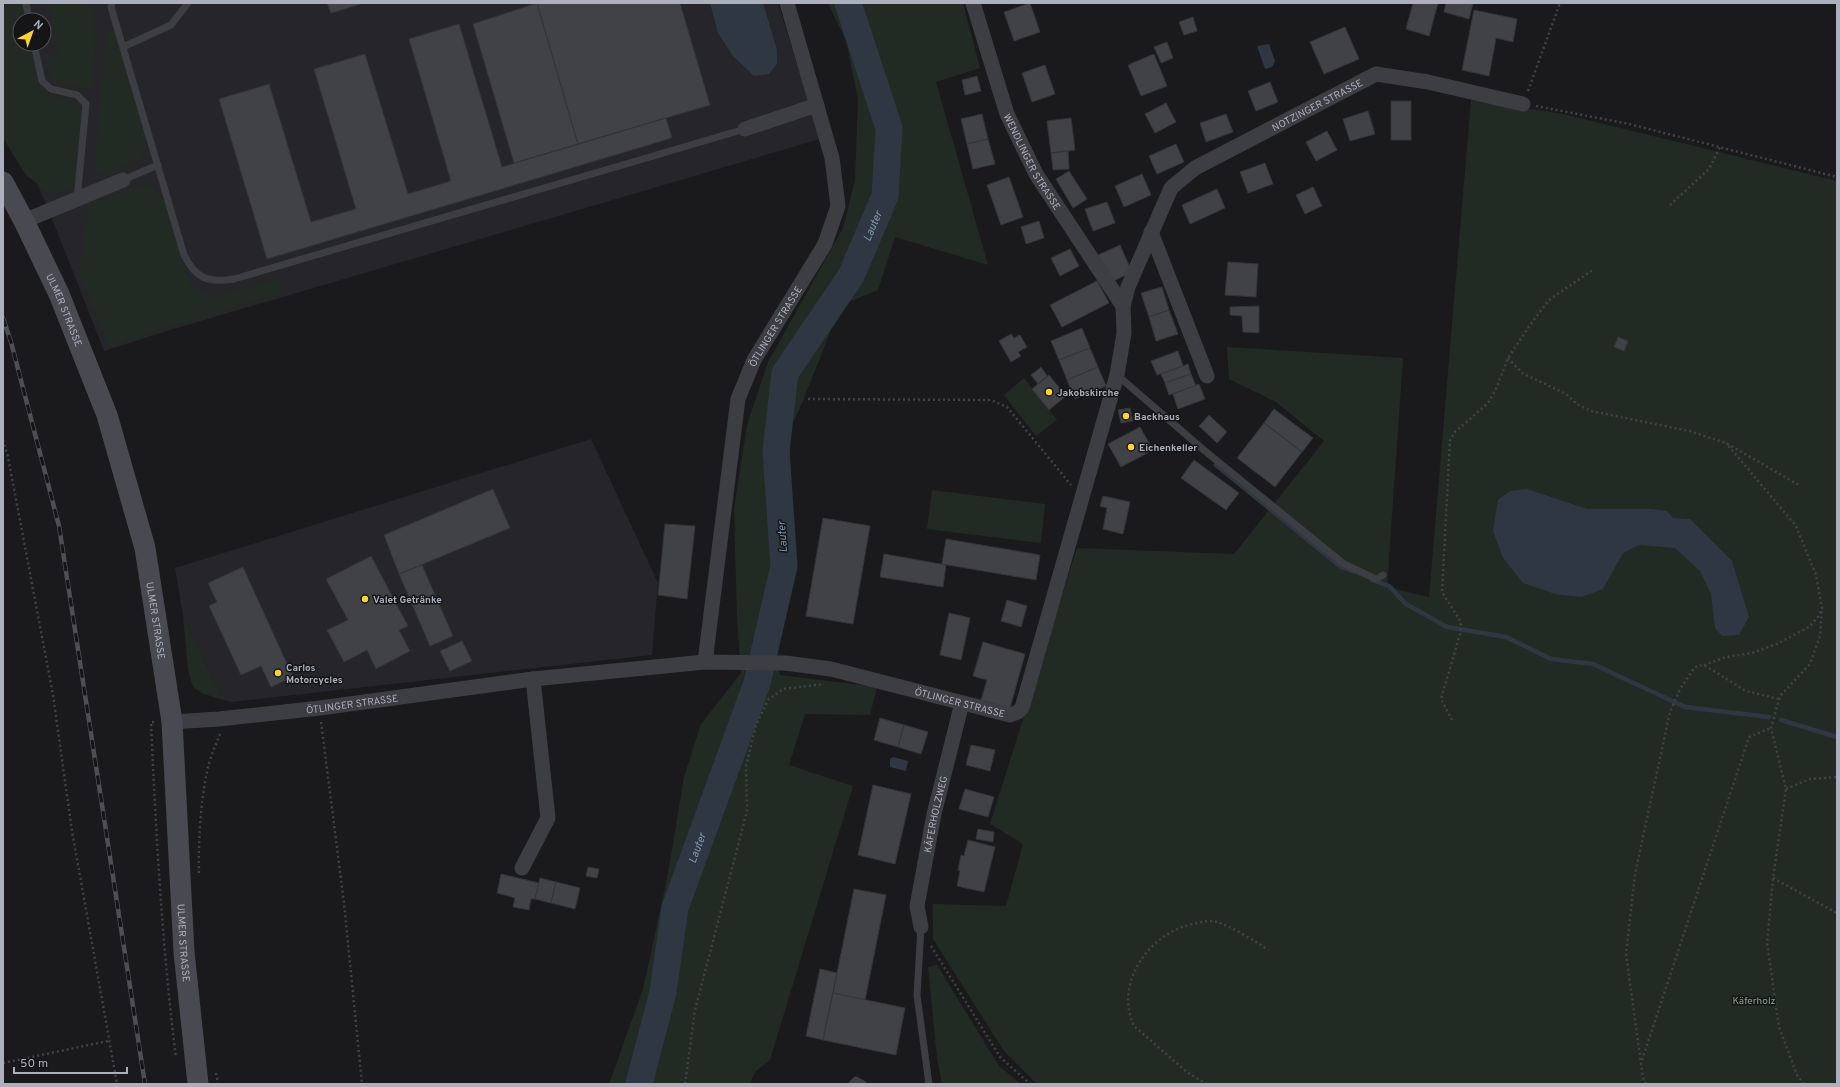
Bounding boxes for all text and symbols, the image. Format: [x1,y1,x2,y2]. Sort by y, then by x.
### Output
north arrow [12,12,52,52]
text: N [30,17,45,33]
street label: NOTZINGER STRASSE [1270,77,1365,135]
street label: WENDLINGER STRASSE [1000,112,1063,213]
water label: Lauter [861,208,886,243]
street label: ULMER STRASSE [42,272,84,349]
street label: ÖTLINGER STRASSE [747,284,806,369]
marker: Jakobskirche [1044,387,1054,397]
place label: Jakobskirche [1057,387,1119,400]
marker: Backhaus [1121,411,1131,421]
place label: Backhaus [1134,411,1180,424]
marker: Eichenkeller [1126,442,1136,452]
place label: Eichenkeller [1139,442,1198,455]
water label: Lauter [775,520,791,553]
street label: ULMER STRASSE [142,581,167,660]
marker: Valet Getränke [360,594,370,604]
place label: Valet Getränke [373,594,442,607]
place label: Carlos Motorcycles [286,662,343,687]
marker: Carlos Motorcycles [273,668,283,678]
street label: ÖTLINGER STRASSE [913,686,1006,721]
street label: ÖTLINGER STRASSE [306,692,399,717]
street label: KÄFERHOLZWEG [922,774,951,854]
water label: Lauter [686,830,710,865]
street label: ULMER STRASSE [174,904,192,983]
park label: Käferholz [1732,995,1776,1008]
scale bar [14,1049,127,1075]
text: 50 m [20,1056,48,1072]

